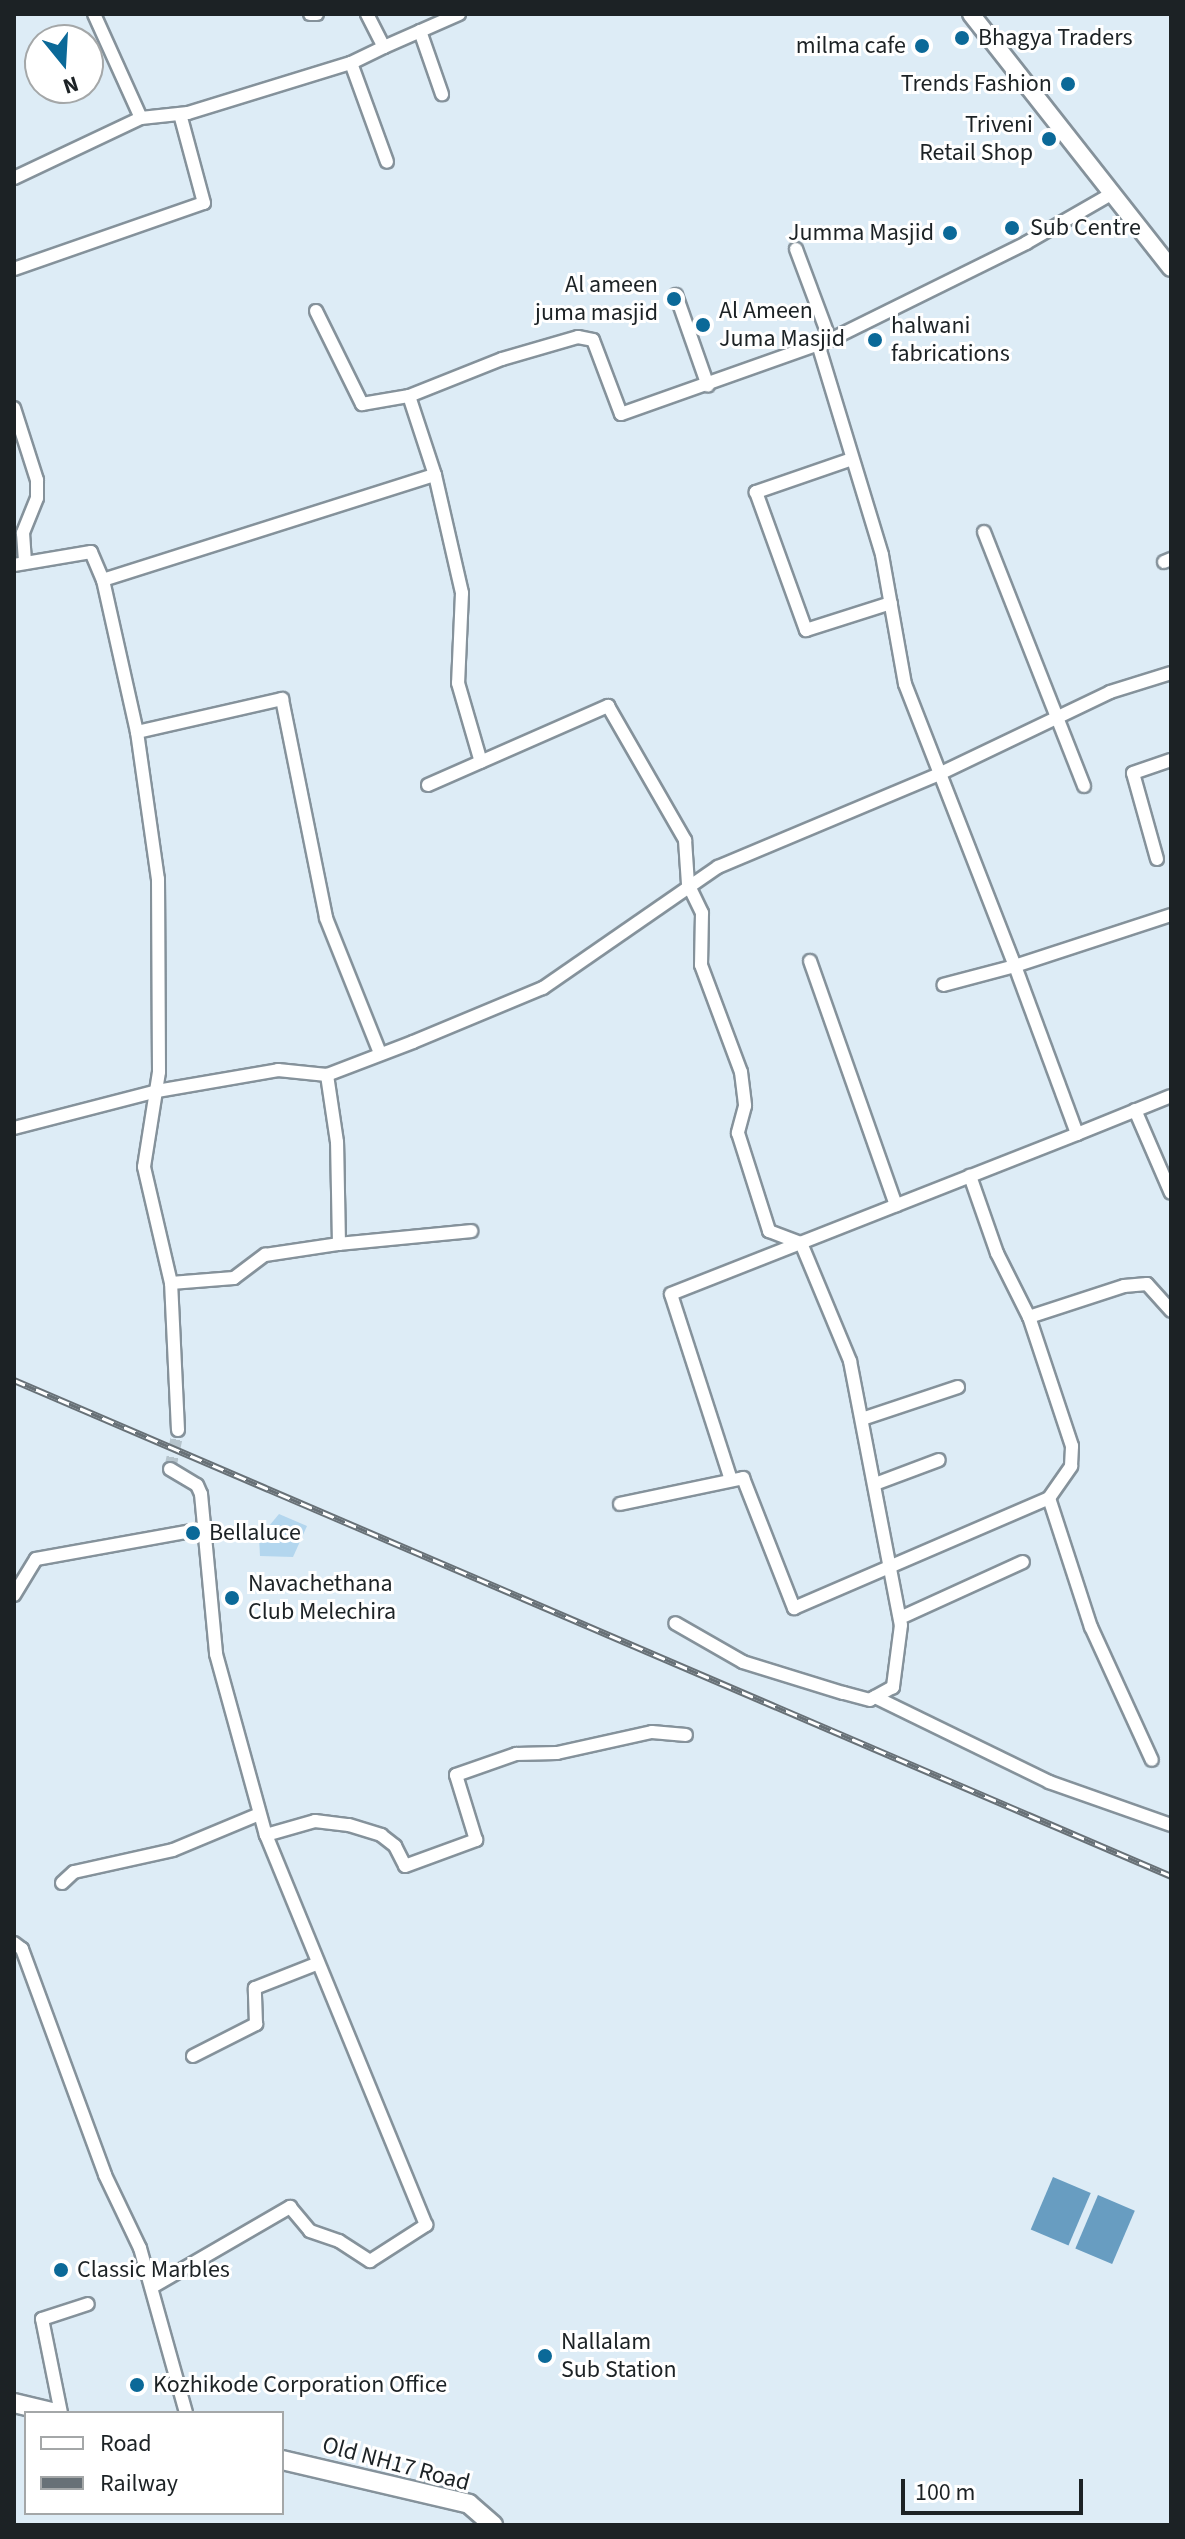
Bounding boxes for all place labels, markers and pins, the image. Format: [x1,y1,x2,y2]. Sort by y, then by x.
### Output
place label: Bhagya Traders [978,24,1132,52]
marker: Bhagya Traders [953,29,971,47]
place label: milma cafe [796,32,906,60]
marker: milma cafe [913,37,931,55]
place label: Trends Fashion [901,70,1052,98]
marker: Trends Fashion [1059,75,1077,93]
place label: Triveni Retail Shop [919,111,1033,167]
marker: Triveni Retail Shop [1040,130,1058,148]
place label: Sub Centre [1030,214,1141,242]
marker: Sub Centre [1001,217,1023,239]
place label: Jumma Masjid [788,219,934,247]
marker: Jumma Masjid [941,224,959,242]
place label: Al ameen juma masjid [535,271,658,327]
marker: Al ameen juma masjid [665,290,683,308]
place label: Al Ameen Juma Masjid [719,297,845,353]
place label: halwani fabrications [891,312,1010,368]
marker: Al Ameen Juma Masjid [694,316,712,334]
marker: halwani fabrications [866,331,884,349]
place label: Bellaluce [209,1519,301,1547]
marker: Bellaluce [184,1524,202,1542]
place label: Navachethana Club Melechira [248,1570,396,1626]
marker: Navachethana Club Melechira [223,1589,241,1607]
place label: Classic Marbles [77,2256,230,2284]
marker: Classic Marbles [52,2261,70,2279]
place label: Nallalam Sub Station [561,2328,677,2384]
marker: Nallalam Sub Station [536,2347,554,2365]
place label: Kozhikode Corporation Office [153,2371,447,2399]
marker: Kozhikode Corporation Office [128,2376,146,2394]

